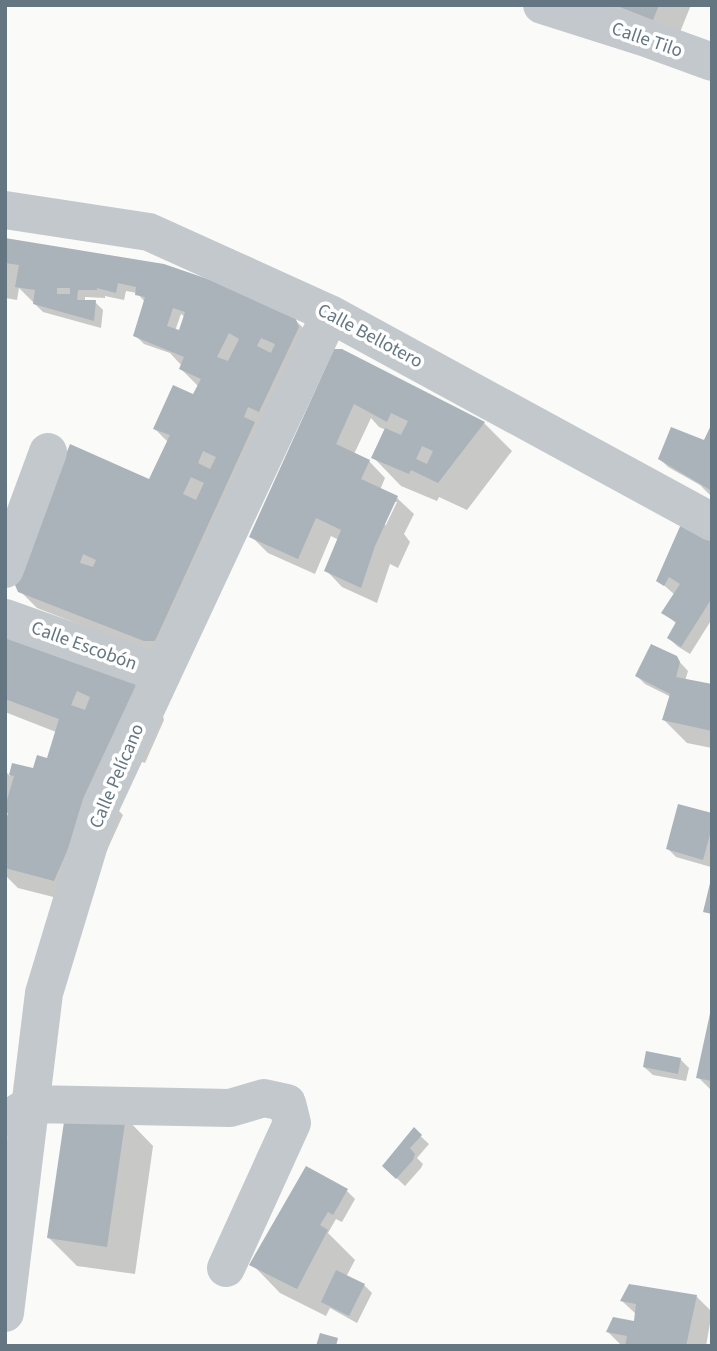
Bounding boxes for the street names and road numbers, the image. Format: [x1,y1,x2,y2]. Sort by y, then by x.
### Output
street label: Calle Tilo [608,15,686,65]
street label: Calle Bellotero [312,297,428,375]
street label: Calle Escobón [27,614,141,678]
street label: Calle Pelícano [83,719,151,833]

